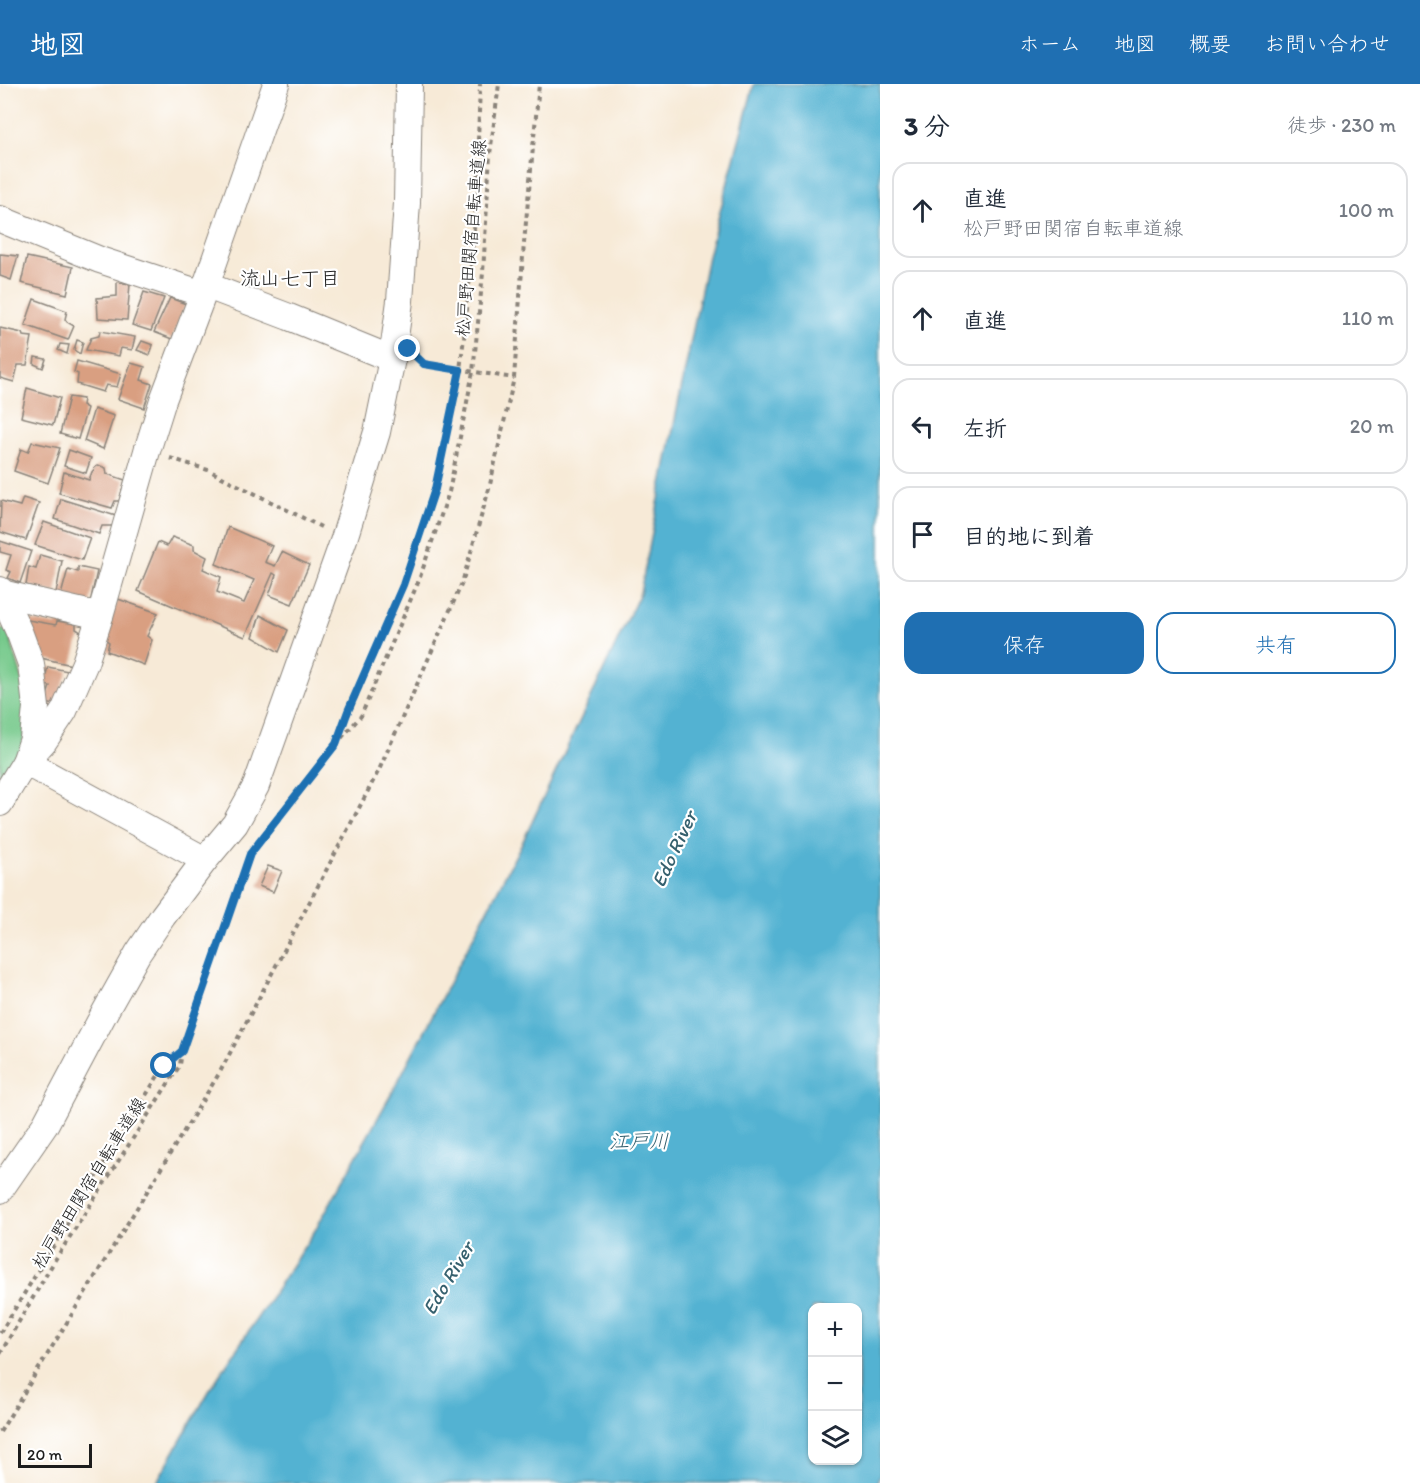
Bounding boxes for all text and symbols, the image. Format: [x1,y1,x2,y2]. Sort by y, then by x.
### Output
text: 地図 [30,27,86,61]
text: ホーム [1019,31,1081,56]
text: 地図 [1114,31,1156,56]
text: 概要 [1189,31,1231,56]
text: お問い合わせ [1264,31,1390,56]
text: 3 分 [904,110,950,142]
text: 徒歩 · 230 m [1287,113,1396,137]
street label: 松戸野田関宿自転車道線 [451,138,491,338]
text: 直進 [963,185,1007,212]
icon: ahead [906,194,939,227]
text: 100 m [1339,198,1394,222]
text: 松戸野田関宿自転車道線 [963,216,1183,240]
district label: 流山七丁目 [240,266,340,290]
icon: ahead [906,302,939,335]
text: 110 m [1342,306,1394,330]
text: 直進 [963,307,1007,334]
route end [394,335,420,361]
icon: left [906,410,939,443]
text: 20 m [1350,414,1394,438]
text: 左折 [963,415,1007,442]
icon: arrive [906,518,939,551]
text: 目的地に到着 [963,523,1095,550]
button: 保存 [904,612,1144,674]
button: 共有 [1156,612,1396,674]
water label: Edo River [646,805,703,891]
route start [150,1052,176,1078]
street label: 松戸野田関宿自転車道線 [27,1093,151,1273]
water label: 江戸川 [609,1129,669,1153]
water label: Edo River [417,1235,480,1319]
map controls [808,1303,862,1465]
button: + [808,1303,862,1357]
button: − [808,1357,862,1411]
button: layers [808,1411,862,1465]
scale bar [18,1441,92,1468]
text: 20 m [27,1445,62,1464]

